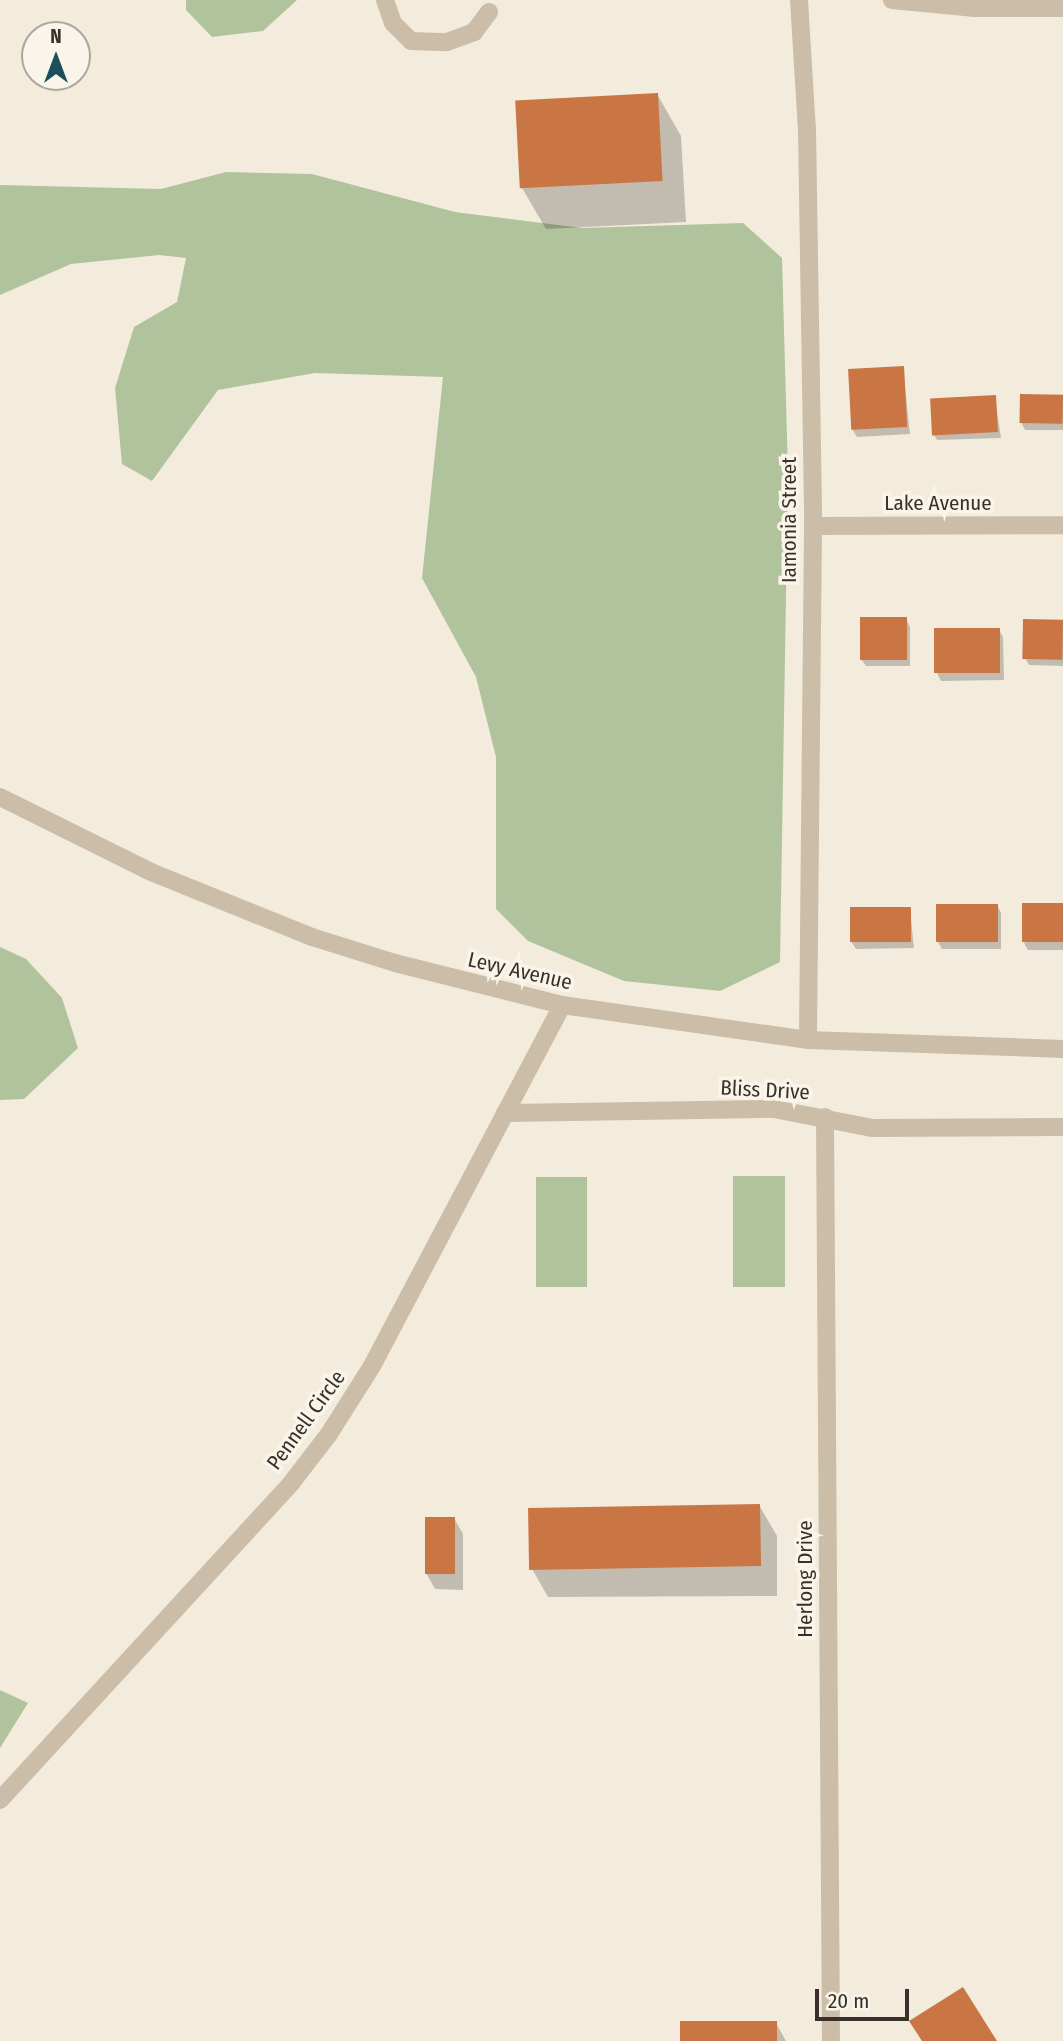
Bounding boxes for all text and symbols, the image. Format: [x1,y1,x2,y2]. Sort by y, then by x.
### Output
north arrow [21,21,91,91]
text: N [50,25,62,48]
street label: Iamonia Street [776,457,802,583]
street label: Lake Avenue [884,490,992,516]
street label: Levy Avenue [466,947,574,995]
street label: Bliss Drive [720,1075,810,1105]
street label: Pennell Circle [261,1365,351,1475]
street label: Herlong Drive [792,1520,818,1638]
scale bar [818,1974,912,2018]
text: 20 m [828,1988,869,2014]

